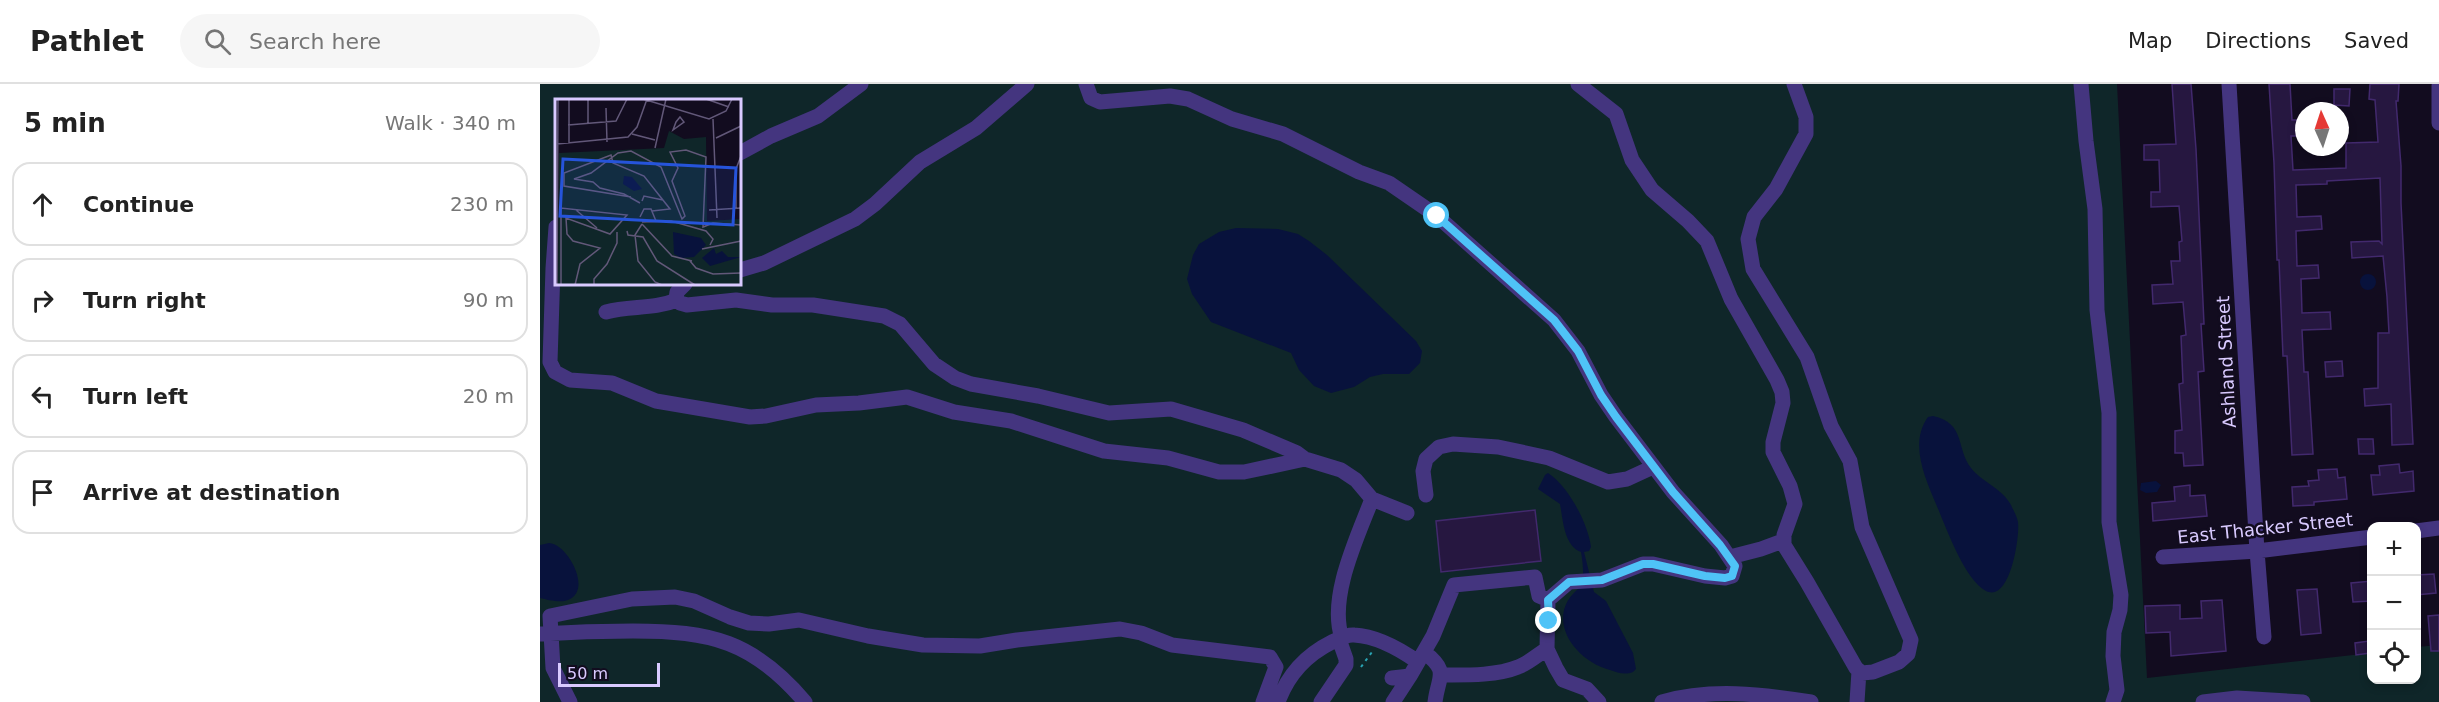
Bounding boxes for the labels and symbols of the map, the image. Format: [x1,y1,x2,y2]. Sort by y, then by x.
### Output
inset map [555,99,741,285]
north arrow [2295,102,2349,156]
route start [1423,202,1449,228]
street label: Ashland Street [2212,295,2240,429]
street label: East Thacker Street [2176,508,2354,548]
route end [1535,607,1561,633]
scale bar [558,660,660,688]

